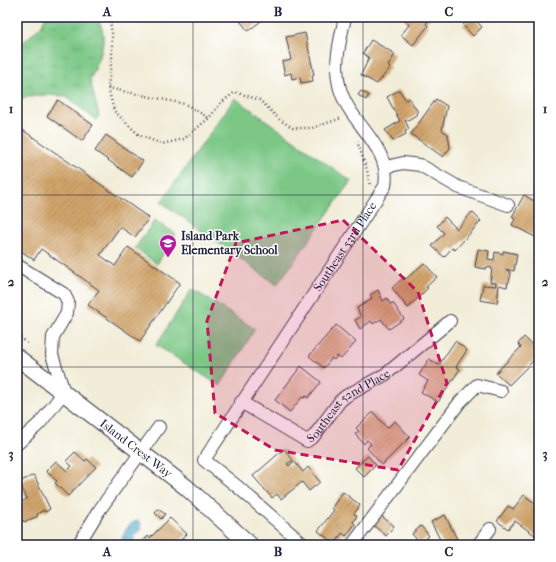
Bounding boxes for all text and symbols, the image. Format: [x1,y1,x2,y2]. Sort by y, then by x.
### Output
text: A [102,4,112,19]
text: B [274,4,283,19]
text: C [445,4,454,19]
text: 1 [9,101,14,116]
text: 1 [543,101,548,116]
street label: Southeast 53rd Place [310,199,380,294]
place label: Island Park Elementary School [181,229,278,258]
school or university icon: Island Park Elementary School [158,233,178,258]
text: 2 [8,274,15,289]
text: 2 [542,274,549,289]
street label: Southeast 52nd Place [304,366,393,446]
street label: Island Crest Way [97,416,175,481]
text: 3 [8,446,14,462]
text: 3 [542,446,548,462]
text: A [102,544,112,559]
text: B [274,544,283,559]
text: C [445,544,454,559]

